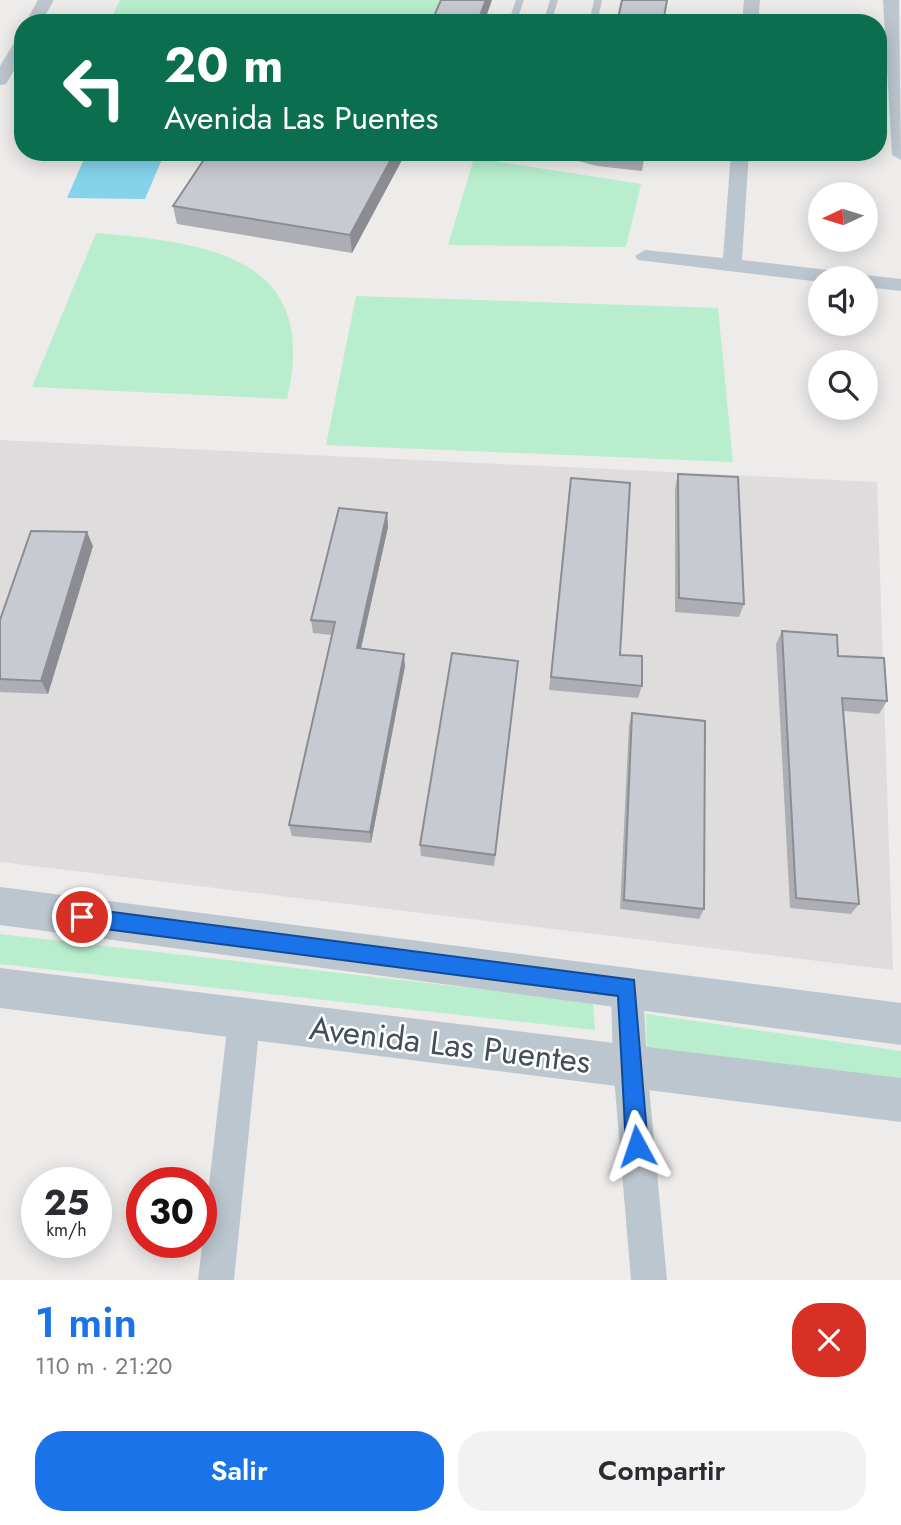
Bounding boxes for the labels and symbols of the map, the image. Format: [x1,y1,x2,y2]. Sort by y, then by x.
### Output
north arrow [808,182,878,252]
pin [52,887,112,947]
street label: Avenida Las Puentes [307,1004,593,1085]
position arrow [600,1109,674,1183]
speed limit sign: 30 [126,1167,217,1258]

